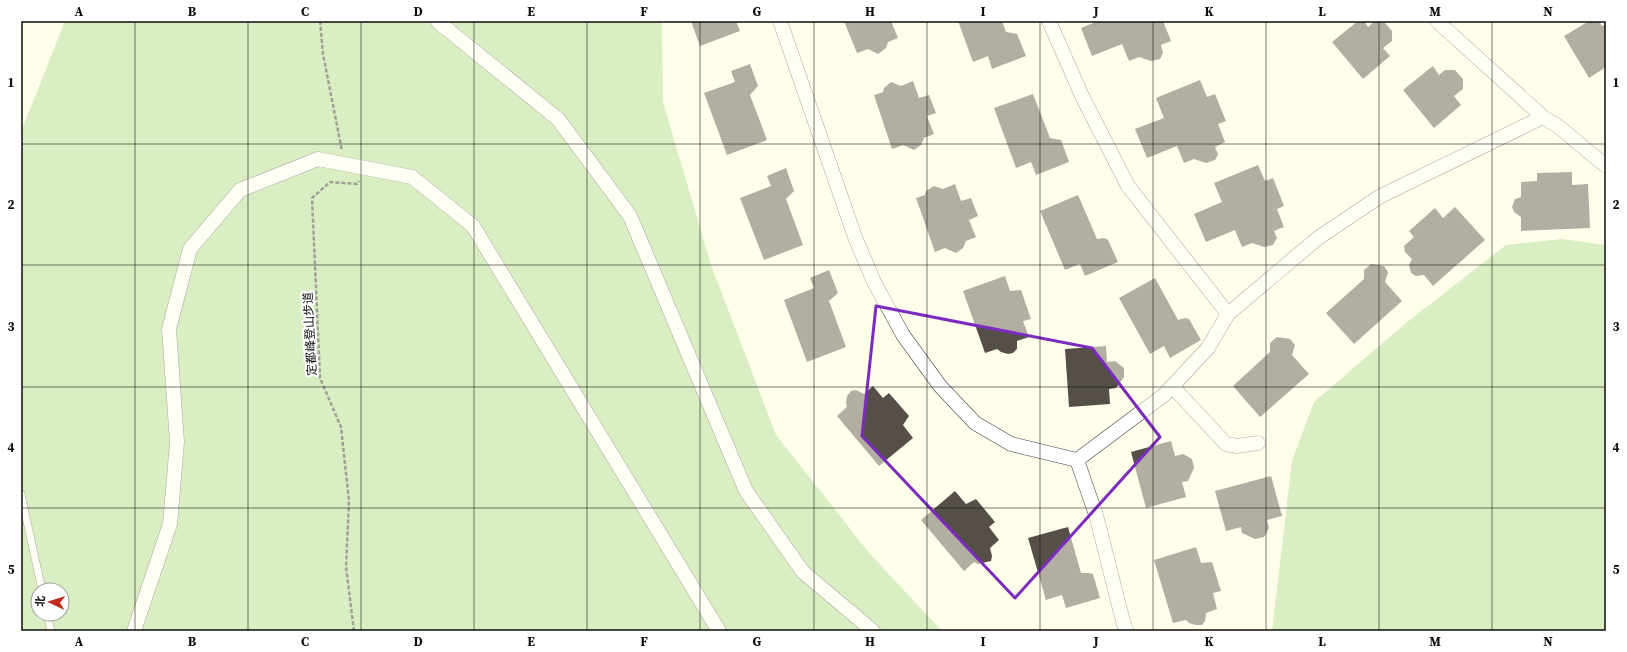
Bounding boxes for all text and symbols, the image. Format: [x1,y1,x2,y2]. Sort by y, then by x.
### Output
text: A [75,3,84,20]
text: B [188,3,197,20]
text: C [301,3,309,20]
text: D [413,3,423,20]
text: E [527,3,535,20]
text: F [640,3,648,20]
text: G [753,3,762,20]
text: H [865,3,875,20]
text: I [980,3,986,20]
text: J [1092,3,1099,20]
text: K [1204,3,1214,20]
text: L [1318,3,1326,20]
text: M [1429,3,1441,20]
text: N [1543,3,1553,20]
text: 1 [7,74,15,91]
text: 1 [1612,74,1620,91]
text: 2 [7,196,15,213]
text: 2 [1612,196,1620,213]
street label: 定都峰登山步道 [300,292,320,376]
text: 3 [7,318,15,335]
text: 3 [1612,318,1620,335]
text: 4 [7,439,15,456]
text: 4 [1612,439,1620,456]
text: 5 [7,561,15,578]
text: 5 [1612,561,1620,578]
north arrow [30,582,70,622]
text: 北 [33,595,48,607]
text: A [75,633,84,650]
text: B [188,633,197,650]
text: C [301,633,309,650]
text: D [413,633,423,650]
text: E [527,633,535,650]
text: F [640,633,648,650]
text: G [753,633,762,650]
text: H [865,633,875,650]
text: I [980,633,986,650]
text: J [1092,633,1099,650]
text: K [1204,633,1214,650]
text: L [1318,633,1326,650]
text: M [1429,633,1441,650]
text: N [1543,633,1553,650]

